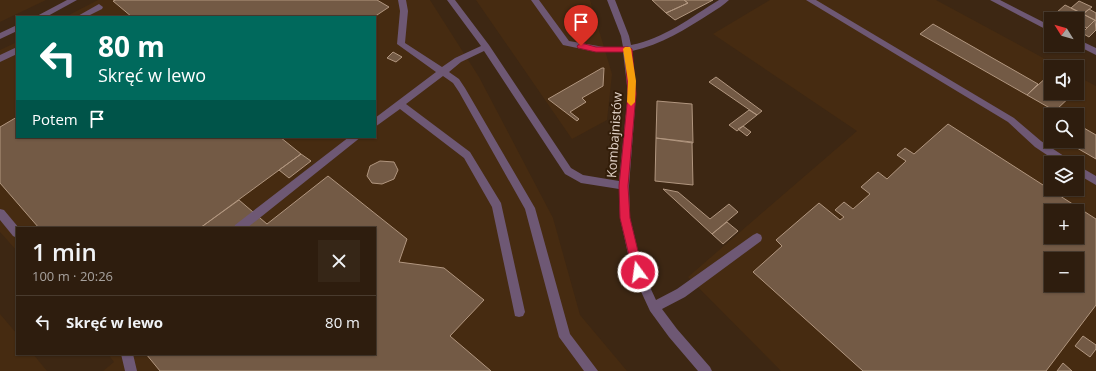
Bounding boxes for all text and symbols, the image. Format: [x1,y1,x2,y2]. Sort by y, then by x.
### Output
pin [564,5,598,46]
icon: arrive [570,11,592,33]
north arrow [1044,12,1084,52]
map controls [1044,12,1084,292]
text: 80 m [98,27,165,65]
icon: left [32,32,84,84]
button: sound [1044,60,1084,100]
text: Skręć w lewo [98,63,206,87]
street label: Kombajnistów [602,91,626,179]
icon: arrive [86,108,108,130]
button: search [1044,108,1084,148]
text: Potem [32,109,78,129]
button: layers [1044,156,1084,196]
button: + [1044,204,1084,244]
text: 1 min [32,235,97,268]
button: close [318,240,360,282]
position arrow [617,251,659,293]
button: − [1044,252,1084,292]
text: 100 m · 20:26 [32,267,113,285]
icon: left [32,311,54,333]
text: Skręć w lewo [66,312,163,332]
text: 80 m [325,312,360,332]

